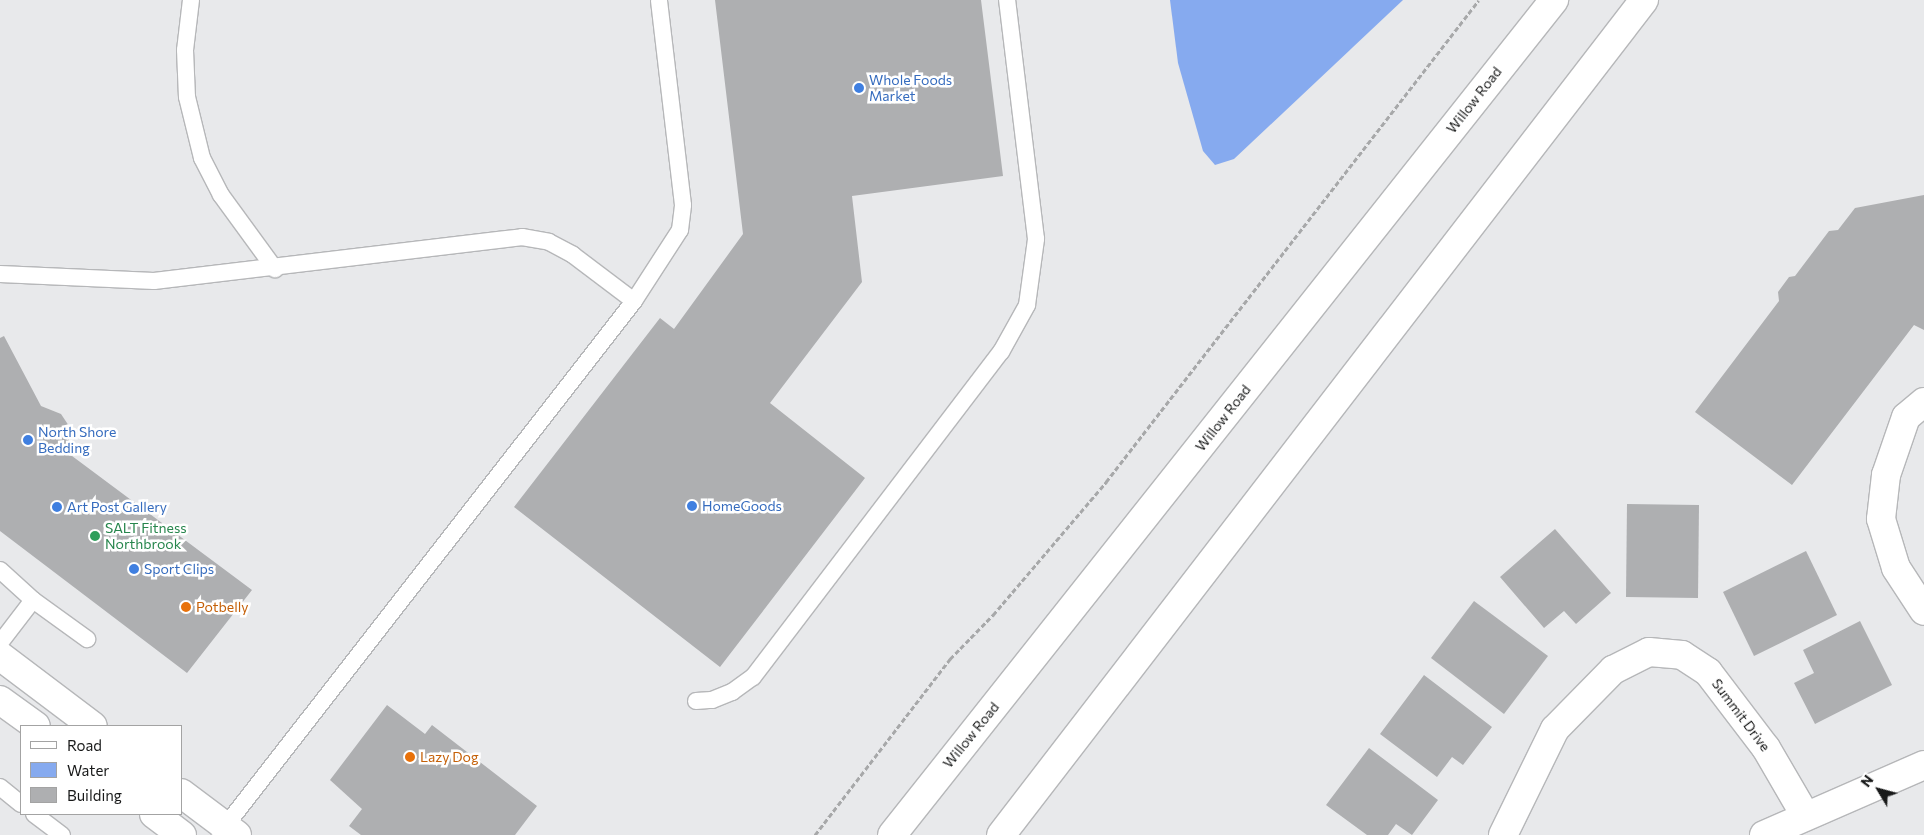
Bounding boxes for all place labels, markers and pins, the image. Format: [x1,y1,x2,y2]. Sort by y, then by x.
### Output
place label: Whole Foods Market [869,72,952,104]
marker: Whole Foods Market [853,82,865,94]
place label: North Shore Bedding [38,424,116,457]
marker: North Shore Bedding [22,434,34,446]
place label: HomeGoods [702,498,782,514]
place label: Art Post Gallery [67,499,167,515]
marker: HomeGoods [686,500,698,512]
marker: Art Post Gallery [51,501,63,513]
place label: SALT Fitness Northbrook [105,520,187,552]
marker: SALT Fitness Northbrook [89,530,101,542]
place label: Sport Clips [144,561,214,577]
marker: Sport Clips [128,563,140,575]
place label: Potbelly [196,599,249,615]
marker: Potbelly [180,601,192,613]
place label: Lazy Dog [420,749,478,765]
marker: Lazy Dog [404,751,416,763]

